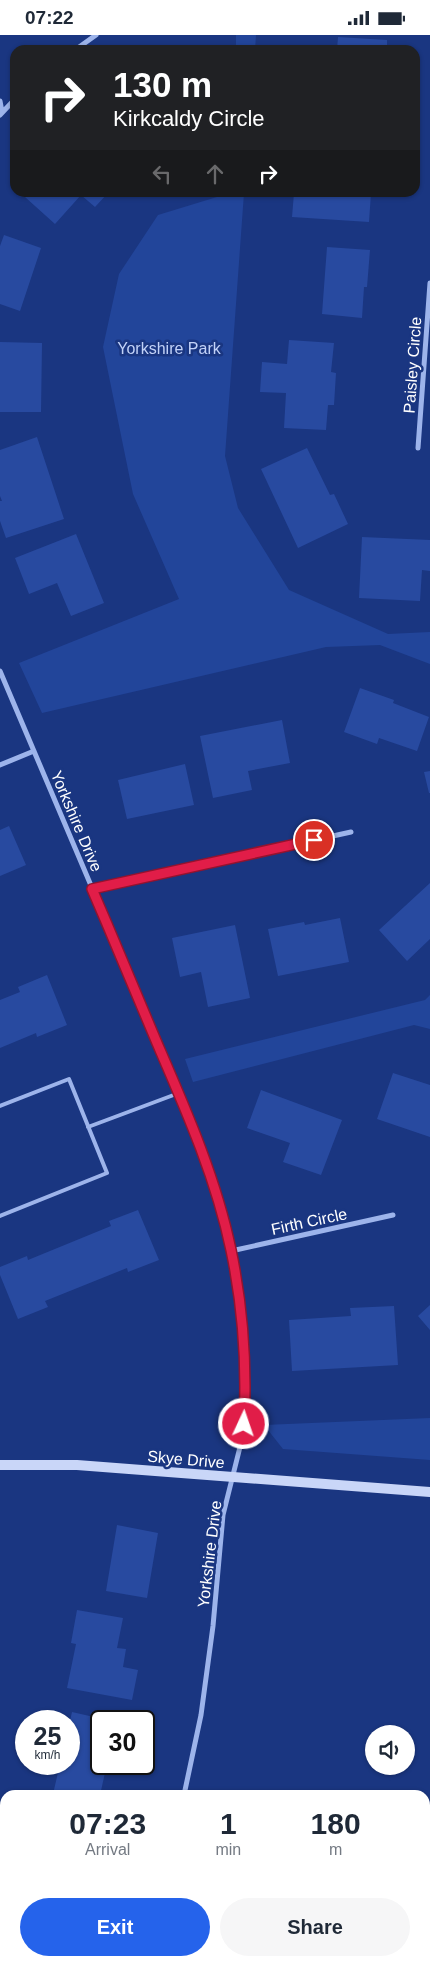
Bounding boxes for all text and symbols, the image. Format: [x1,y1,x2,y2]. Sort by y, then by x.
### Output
text: 07:22 [25,7,74,28]
icon: right [30,65,95,130]
text: 130 m [113,65,212,104]
text: Kirkcaldy Circle [113,106,265,131]
icon: left [148,160,176,188]
icon: ahead [201,160,229,188]
icon: right [254,160,282,188]
street label: Paisley Circle [401,316,424,414]
park label: Yorkshire Park [117,340,222,357]
street label: Yorkshire Drive [48,768,105,874]
pin [293,819,335,861]
icon: arrive [300,826,328,854]
street label: Firth Circle [270,1205,349,1238]
position arrow [217,1397,269,1449]
street label: Skye Drive [147,1448,225,1471]
street label: Yorkshire Drive [194,1499,225,1609]
speed limit sign: 30 [90,1710,155,1775]
text: 25 [34,1722,61,1750]
map controls [365,1725,415,1775]
button: sound [365,1725,415,1775]
text: km/h [34,1748,61,1762]
text: 07:23 [69,1807,146,1840]
text: 1 [220,1807,237,1840]
text: 180 [311,1807,361,1840]
text: Arrival [85,1841,130,1858]
text: min [215,1841,241,1858]
text: m [329,1841,342,1858]
button: Exit [20,1898,210,1956]
button: Share [220,1898,410,1956]

